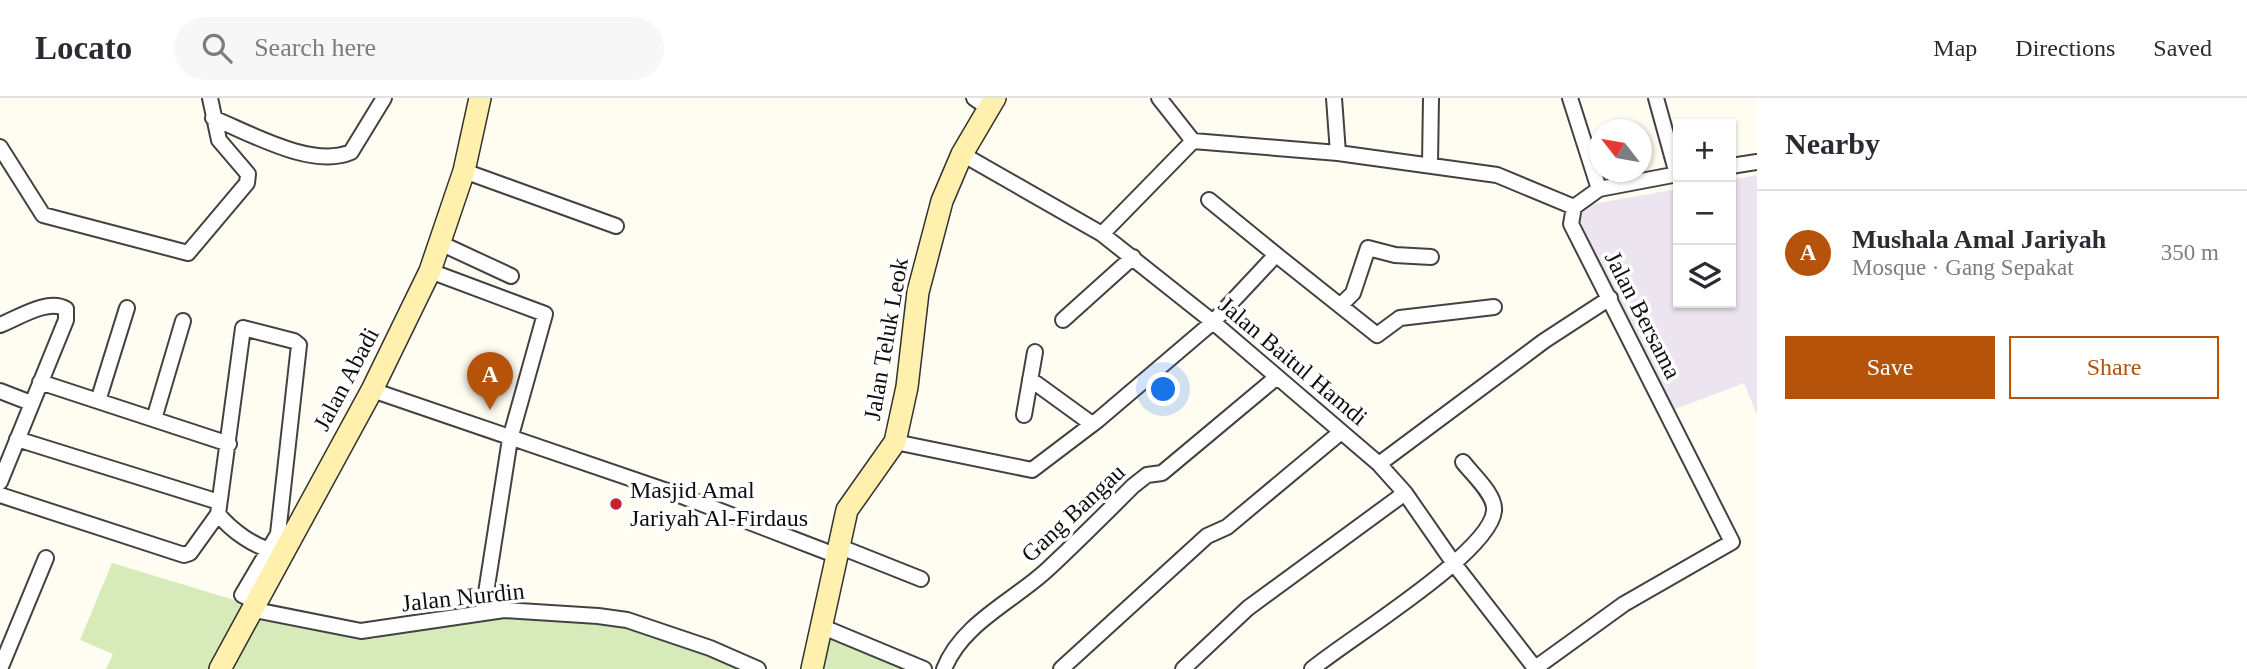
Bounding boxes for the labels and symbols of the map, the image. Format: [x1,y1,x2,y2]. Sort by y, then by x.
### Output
north arrow [1589,119,1652,182]
street label: Jalan Bersama [1600,247,1686,383]
street label: Jalan Teluk Leok [859,256,913,422]
street label: Jalan Baitul Hamdi [1214,291,1373,431]
street label: Jalan Abadi [308,323,384,435]
pin: A [467,352,513,410]
your location [1146,372,1180,406]
street label: Gang Bangau [1016,459,1130,567]
place label: Masjid Amal Jariyah Al-Firdaus [630,477,808,531]
marker: Masjid Amal Jariyah Al-Firdaus [608,496,624,512]
street label: Jalan Nurdin [400,578,526,616]

